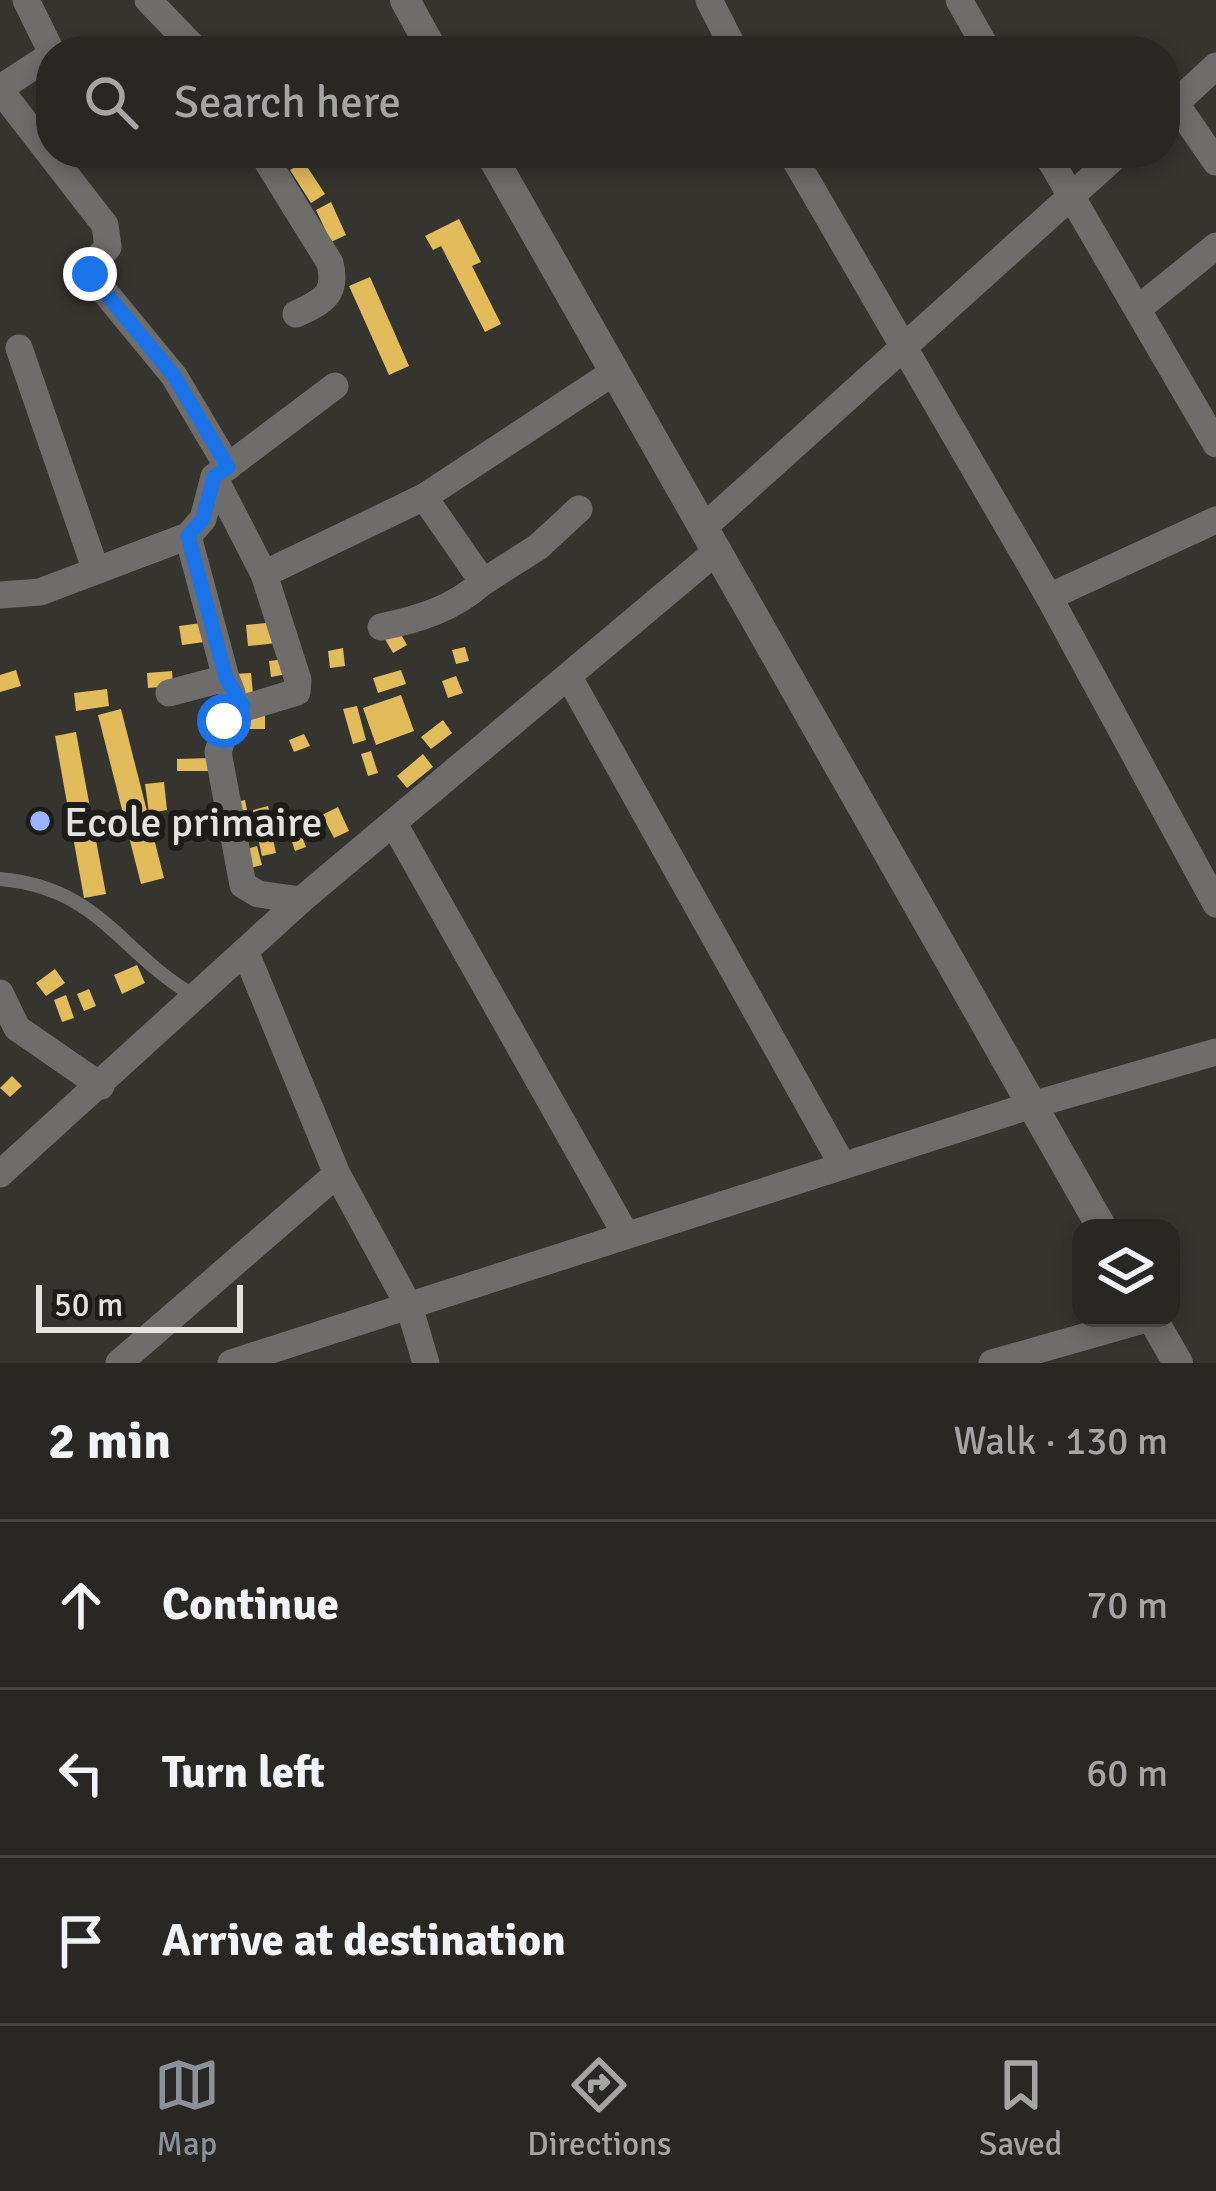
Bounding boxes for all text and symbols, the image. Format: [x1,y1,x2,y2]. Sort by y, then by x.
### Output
search box [36,36,1180,168]
icon: search [78,69,144,135]
text: Search here [174,75,401,130]
route end [63,247,117,301]
route start [197,694,251,748]
place label: Ecole primaire [64,797,323,848]
marker: Ecole primaire [27,808,53,834]
map controls [1072,1219,1180,1327]
button: layers [1072,1219,1180,1327]
scale bar [36,1279,243,1332]
text: 50 m [54,1285,123,1326]
text: 2 min [48,1410,171,1473]
text: Walk · 130 m [954,1417,1168,1465]
icon: ahead [48,1572,114,1638]
text: Continue [162,1577,339,1632]
text: 70 m [1086,1581,1168,1629]
icon: left [48,1740,114,1806]
text: Turn left [162,1745,325,1800]
text: 60 m [1086,1749,1168,1797]
icon: arrive [48,1908,114,1974]
text: Arrive at destination [162,1913,566,1968]
tab: Map [154,2052,220,2165]
tab: Directions [527,2052,672,2165]
tab: Saved [979,2052,1062,2165]

